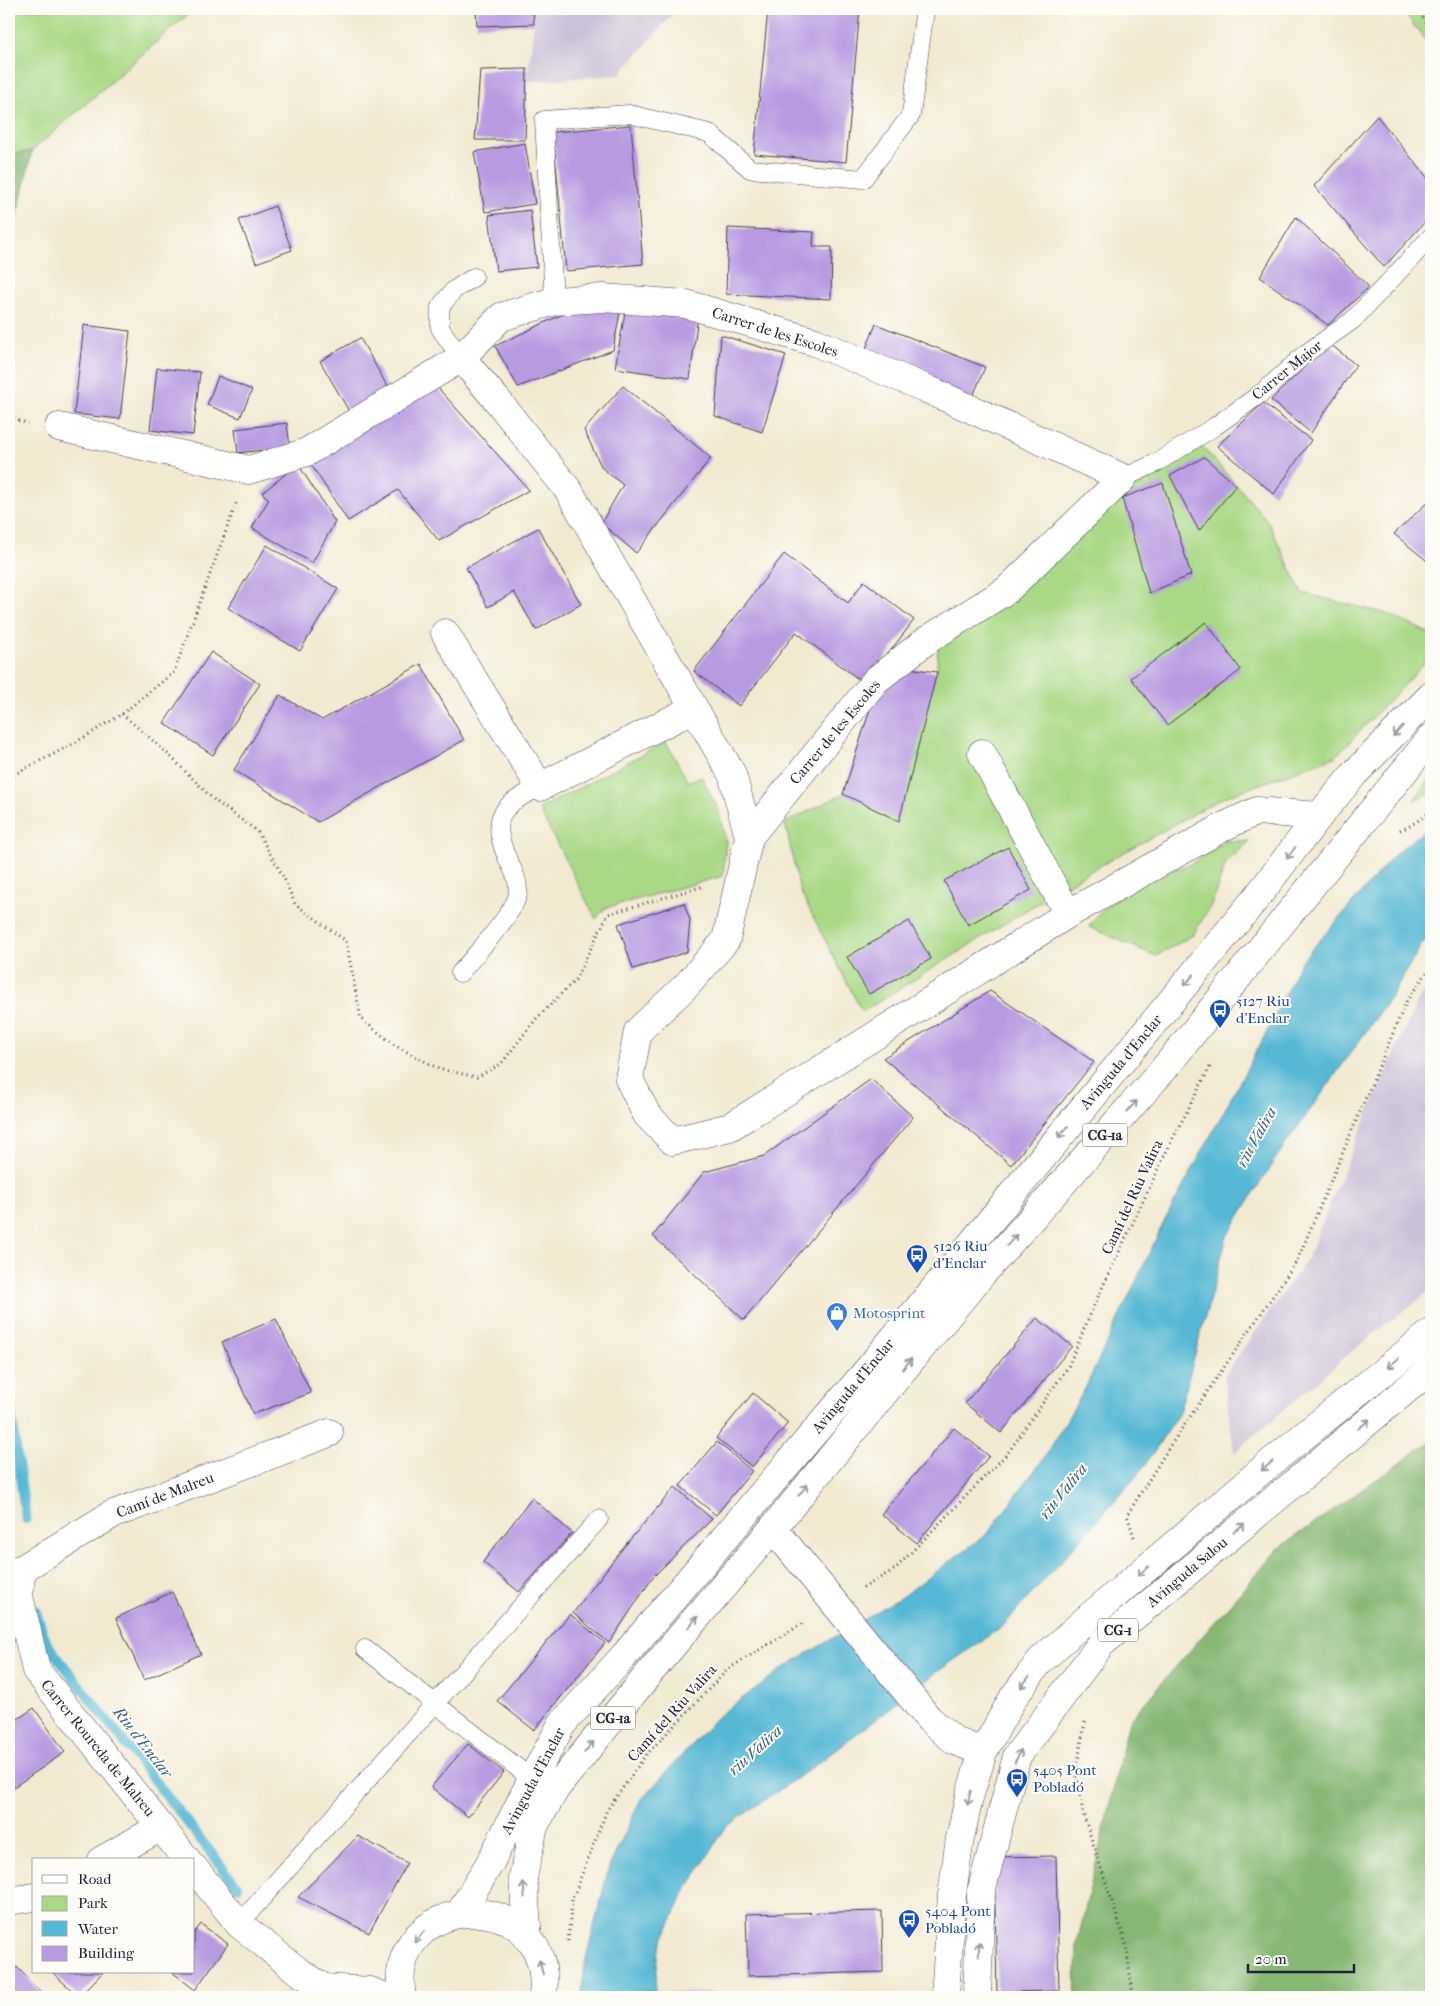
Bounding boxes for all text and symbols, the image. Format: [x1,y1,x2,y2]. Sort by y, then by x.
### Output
street label: Carrer de les Escoles [710,303,841,361]
street label: Carrer Major [1248,336,1326,404]
street label: Carrer de les Escoles [786,675,884,788]
one-way arrow [1392,725,1404,738]
one-way arrow [1286,846,1296,860]
one-way arrow [1184,973,1195,986]
place label: 5127 Riu d'Enclar [1236,992,1290,1027]
bus stop icon: 5127 Riu d'Enclar [1208,998,1232,1029]
street label: Avinguda d'Enclar [1075,1010,1166,1114]
one-way arrow [1126,1099,1137,1112]
water label: riu Valira [1232,1104,1280,1170]
road number: CG-1a [1082,1124,1128,1146]
one-way arrow [1058,1125,1069,1138]
street label: Camí del Riu Valira [1098,1136,1167,1257]
one-way arrow [1006,1234,1018,1247]
place label: 5126 Riu d'Enclar [933,1237,988,1272]
bus stop icon: 5126 Riu d'Enclar [905,1243,929,1274]
shop icon: Motosprint [825,1301,849,1332]
place label: Motosprint [853,1304,926,1322]
street label: Avinguda d'Enclar [807,1334,898,1438]
one-way arrow [901,1358,912,1371]
one-way arrow [1387,1358,1400,1369]
one-way arrow [1357,1419,1370,1430]
water label: riu Valira [1035,1460,1091,1522]
one-way arrow [1261,1460,1274,1471]
street label: Camí de Malreu [114,1468,217,1522]
one-way arrow [798,1483,809,1496]
one-way arrow [1233,1523,1246,1534]
street label: Avinguda Salou [1142,1533,1231,1612]
one-way arrow [1137,1565,1150,1576]
one-way arrow [687,1615,699,1628]
road number: CG-1 [1098,1618,1138,1642]
street label: Camí del Riu Valira [624,1660,721,1765]
one-way arrow [1020,1675,1030,1689]
street label: Carrer Roureda de Malreu [37,1676,159,1821]
water label: Riu d'Enclar [109,1702,178,1783]
road number: CG-1a [590,1706,636,1730]
water label: riu Valira [724,1721,786,1779]
street label: Avinguda d'Enclar [497,1724,569,1838]
one-way arrow [584,1741,595,1754]
one-way arrow [1014,1749,1024,1764]
place label: 5405 Pont Pobladó [1033,1761,1097,1796]
bus stop icon: 5405 Pont Pobladó [1005,1767,1029,1798]
one-way arrow [964,1790,973,1806]
legend [32,1858,195,1974]
text: Road [78,1870,112,1888]
one-way arrow [519,1883,529,1899]
text: Park [78,1894,108,1912]
place label: 5404 Pont Pobladó [925,1902,991,1937]
bus stop icon: 5404 Pont Pobladó [897,1908,921,1939]
text: Water [77,1920,118,1938]
one-way arrow [413,1930,425,1943]
one-way arrow [975,1941,984,1957]
scale bar [1248,1941,1354,1973]
text: Building [78,1944,135,1962]
text: 20 m [1255,1950,1287,1968]
one-way arrow [536,1959,545,1975]

